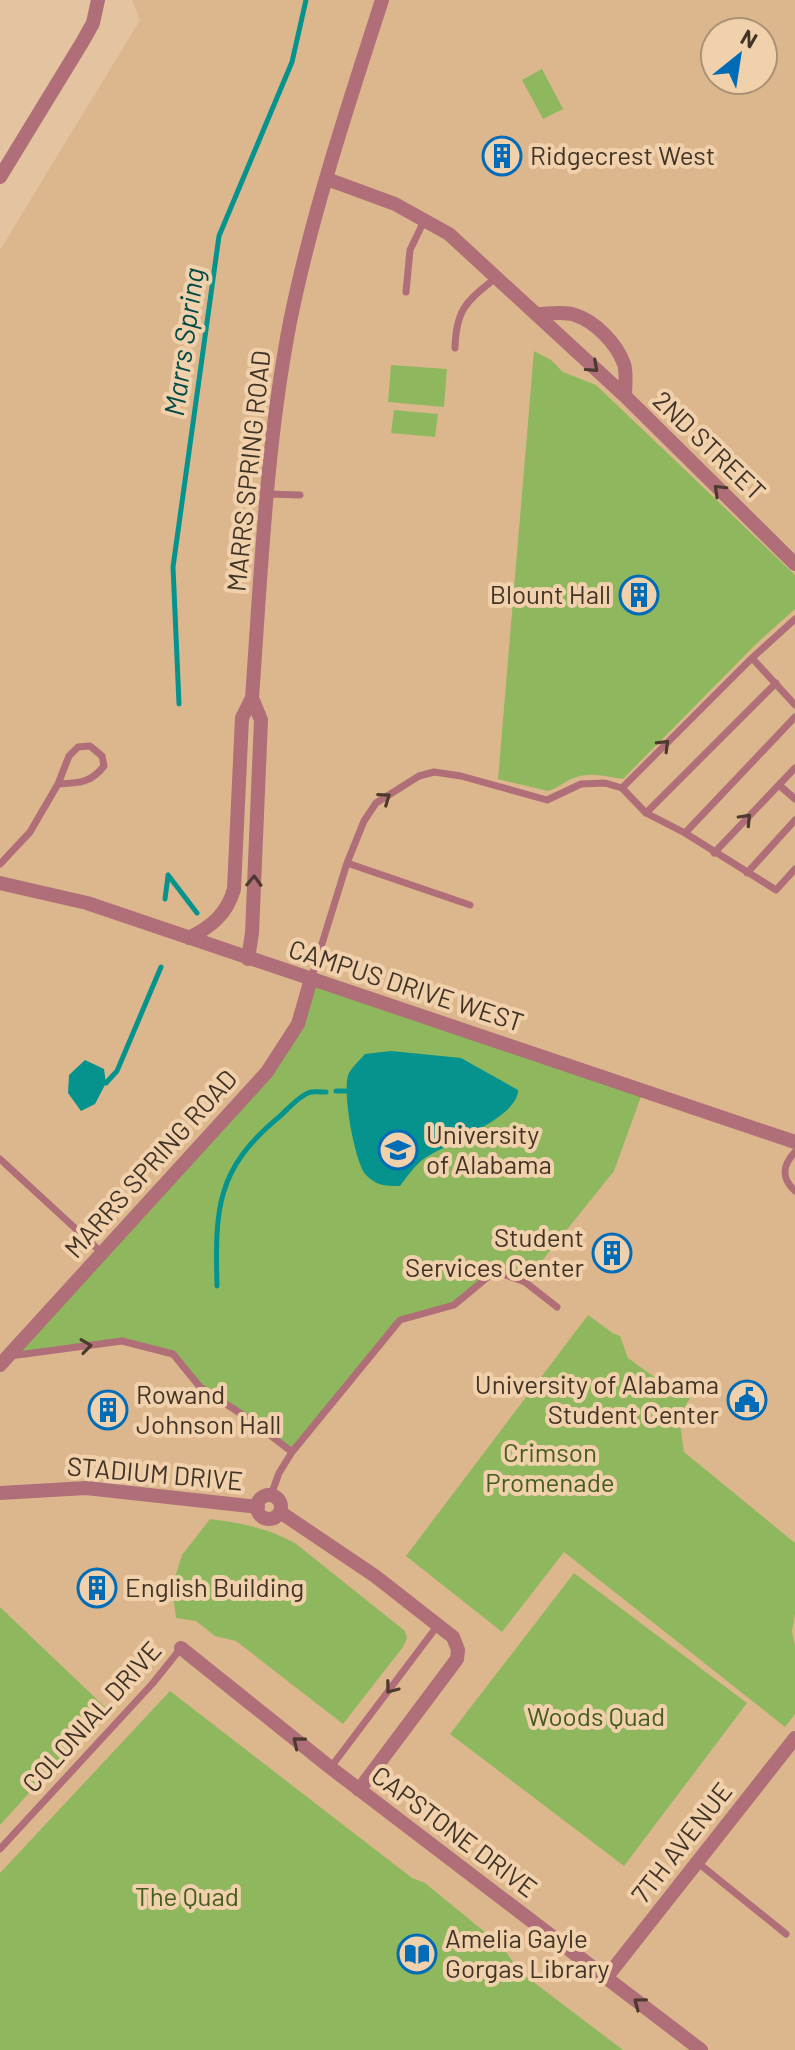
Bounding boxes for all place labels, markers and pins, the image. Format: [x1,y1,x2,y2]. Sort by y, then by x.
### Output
building icon: Ridgecrest West [481,135,523,177]
place label: Ridgecrest West [530,139,715,170]
building icon: Blount Hall [618,574,660,616]
place label: Blount Hall [490,578,611,609]
place label: University of Alabama [426,1118,552,1179]
school or university icon: University of Alabama [377,1129,419,1171]
place label: Student Services Center [405,1221,585,1282]
building icon: Student Services Center [591,1232,633,1274]
place label: University of Alabama Student Center [475,1368,720,1429]
place label: Rowand Johnson Hall [136,1378,281,1439]
public building icon: University of Alabama Student Center [726,1379,768,1421]
building icon: Rowand Johnson Hall [87,1389,129,1431]
building icon: English Building [76,1567,118,1609]
place label: English Building [125,1571,304,1602]
place label: Amelia Gayle Gorgas Library [445,1922,610,1983]
library icon: Amelia Gayle Gorgas Library [396,1933,438,1975]

